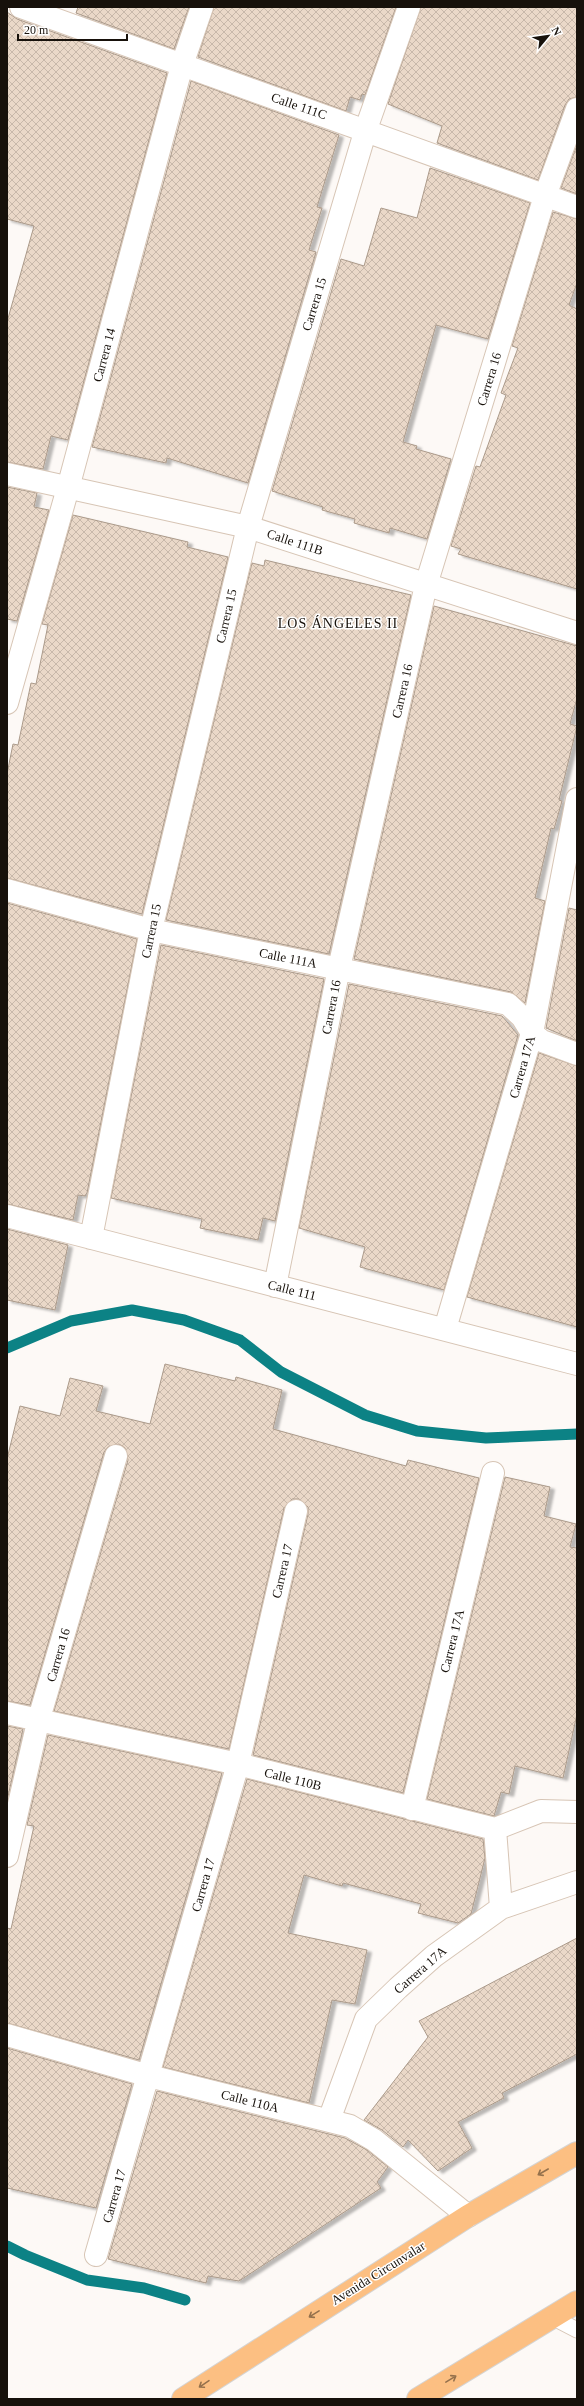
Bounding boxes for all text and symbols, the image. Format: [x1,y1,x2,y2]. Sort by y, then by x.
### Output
scale bar [18,16,127,42]
north arrow [528,16,568,56]
text: 20 m [24,23,49,37]
text: N [550,25,564,38]
street label: Calle 111C [269,89,329,123]
street label: Carrera 15 [299,275,329,333]
street label: Carrera 14 [90,326,119,384]
street label: Carrera 16 [474,350,504,408]
street label: Calle 111B [265,526,325,558]
street label: Carrera 15 [212,587,240,645]
district label: LOS ÁNGELES II [278,615,398,631]
street label: Carrera 16 [388,662,416,720]
street label: Carrera 15 [138,902,164,960]
street label: Calle 111A [258,945,319,971]
street label: Carrera 16 [318,978,344,1036]
street label: Carrera 17A [506,1033,538,1100]
street label: Calle 111 [266,1277,318,1303]
street label: Carrera 17 [268,1542,296,1600]
street label: Carrera 17A [437,1607,467,1674]
street label: Carrera 16 [43,1626,73,1684]
street label: Calle 110B [263,1765,323,1793]
street label: Carrera 17 [188,1856,218,1914]
street label: Carrera 17A [391,1943,450,1997]
street label: Calle 110A [220,2087,281,2116]
street label: Carrera 17 [99,2167,129,2225]
one-way arrow [537,2169,549,2177]
street label: Avenida Circunvalar [328,2238,428,2308]
one-way arrow [308,2311,320,2319]
one-way arrow [445,2374,457,2382]
one-way arrow [199,2380,210,2388]

